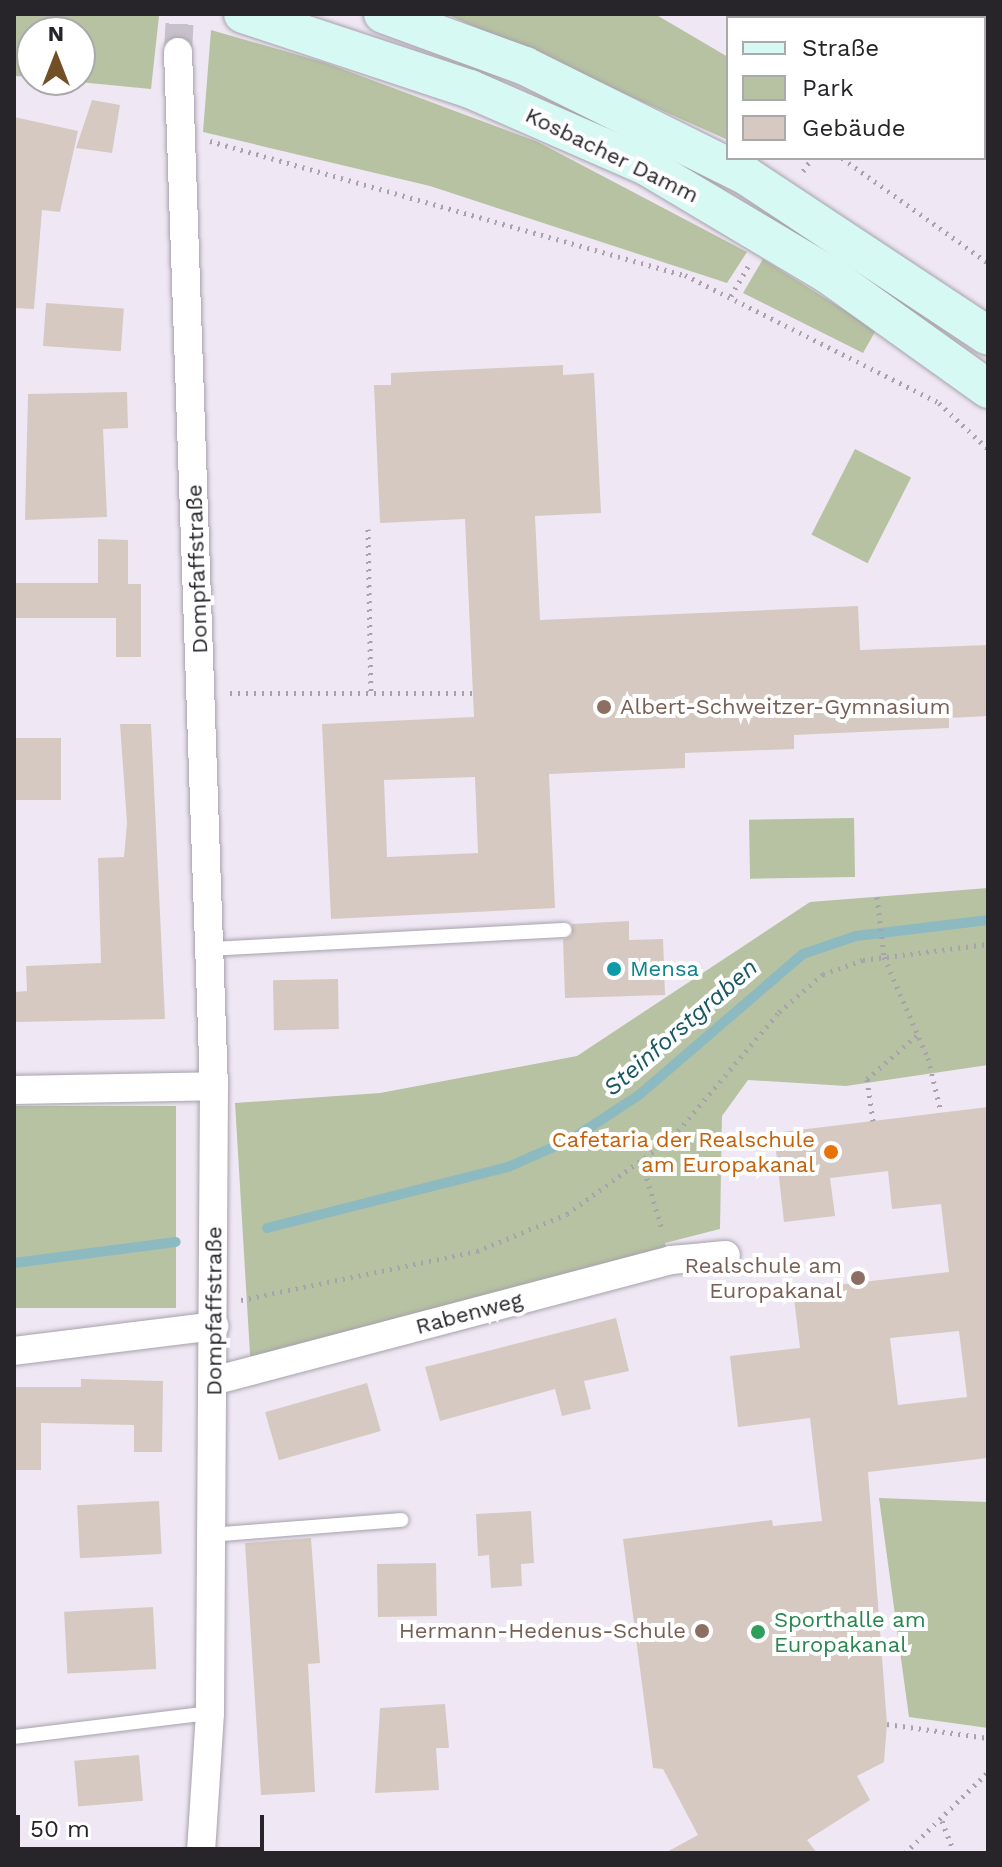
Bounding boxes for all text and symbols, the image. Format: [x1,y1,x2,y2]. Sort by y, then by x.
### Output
north arrow [16,16,96,96]
legend [726,16,986,160]
text: N [48,21,64,46]
text: Straße [802,34,879,62]
text: Park [802,74,854,102]
street label: Kosbacher Damm [521,102,703,208]
text: Gebäude [802,114,906,142]
street label: Dompfaffstraße [181,484,213,654]
place label: Albert-Schweitzer-Gymnasium [620,694,950,720]
marker: Albert-Schweitzer-Gymnasium [595,698,613,716]
water label: Steinforstgraben [598,953,764,1103]
place label: Mensa [630,956,699,982]
marker: Mensa [605,960,623,978]
place label: Cafetaria der Realschule am Europakanal [551,1126,815,1178]
marker: Cafetaria der Realschule am Europakanal [822,1143,840,1161]
street label: Dompfaffstraße [201,1226,227,1396]
place label: Realschule am Europakanal [684,1252,842,1304]
marker: Realschule am Europakanal [849,1269,867,1287]
street label: Rabenweg [413,1286,525,1340]
place label: Sporthalle am Europakanal [774,1606,926,1658]
place label: Hermann-Hedenus-Schule [399,1618,686,1644]
marker: Hermann-Hedenus-Schule [693,1622,711,1640]
marker: Sporthalle am Europakanal [749,1623,767,1641]
scale bar [20,1799,268,1849]
text: 50 m [30,1815,90,1843]

